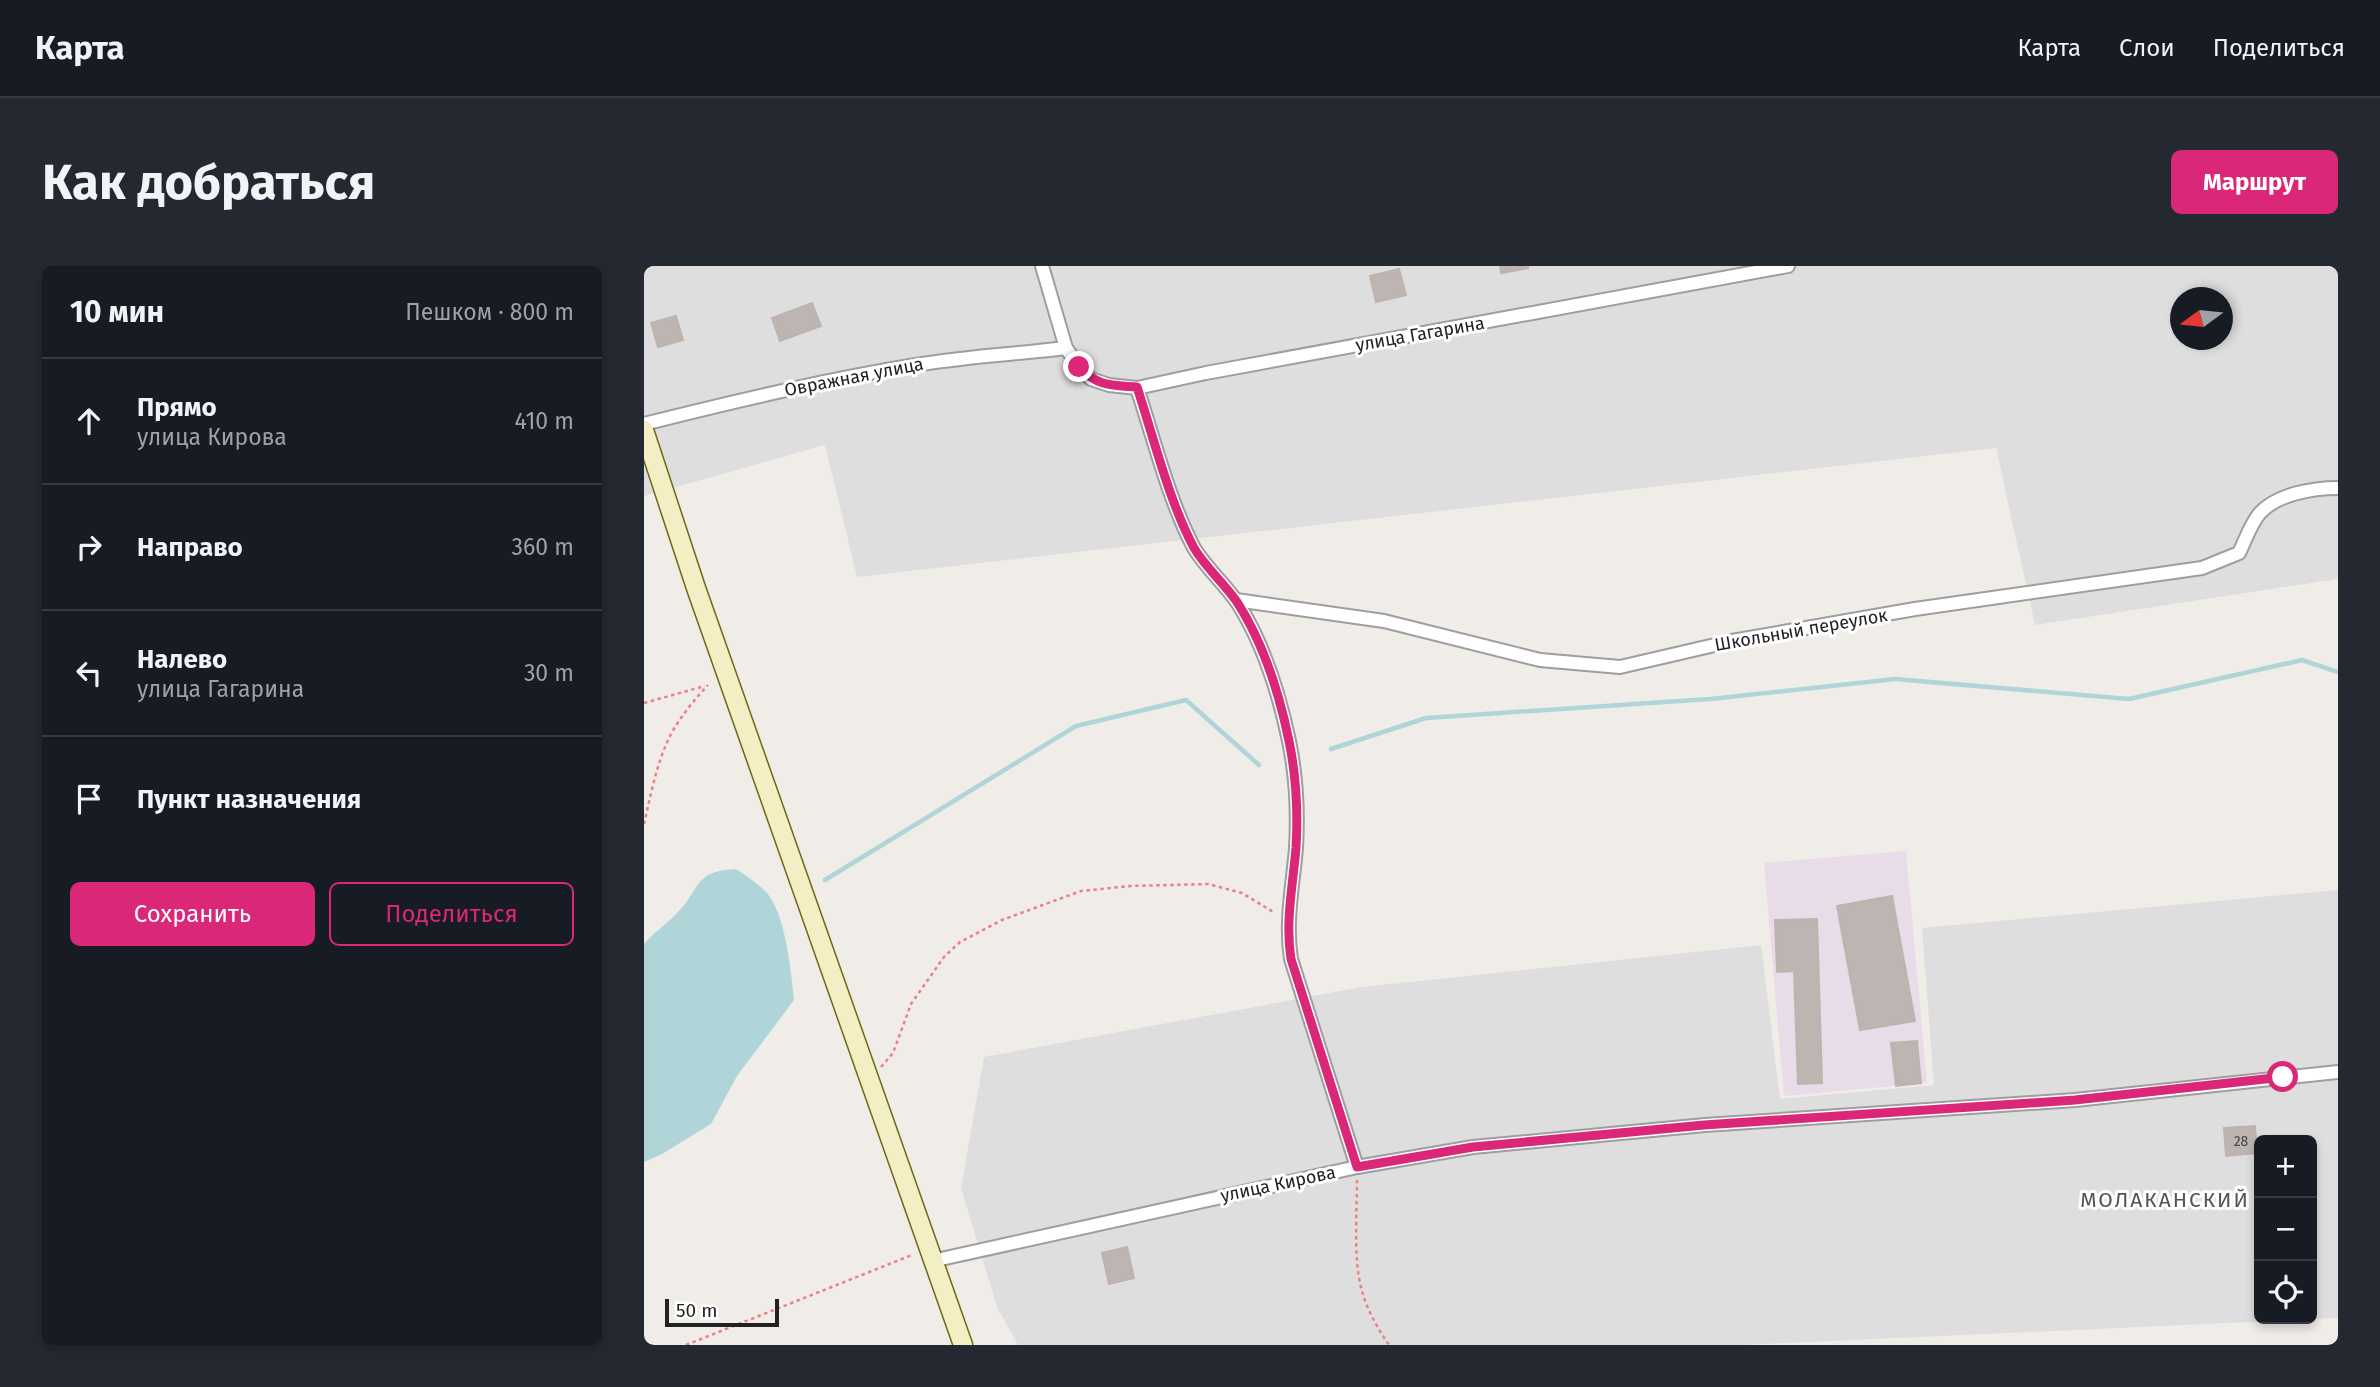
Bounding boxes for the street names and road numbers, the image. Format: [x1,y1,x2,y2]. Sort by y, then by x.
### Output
street label: улица Гагарина [1354,312,1486,356]
street label: Овражная улица [783,353,925,401]
street label: Школьный переулок [1713,604,1890,656]
street label: улица Кирова [1218,1161,1338,1207]

